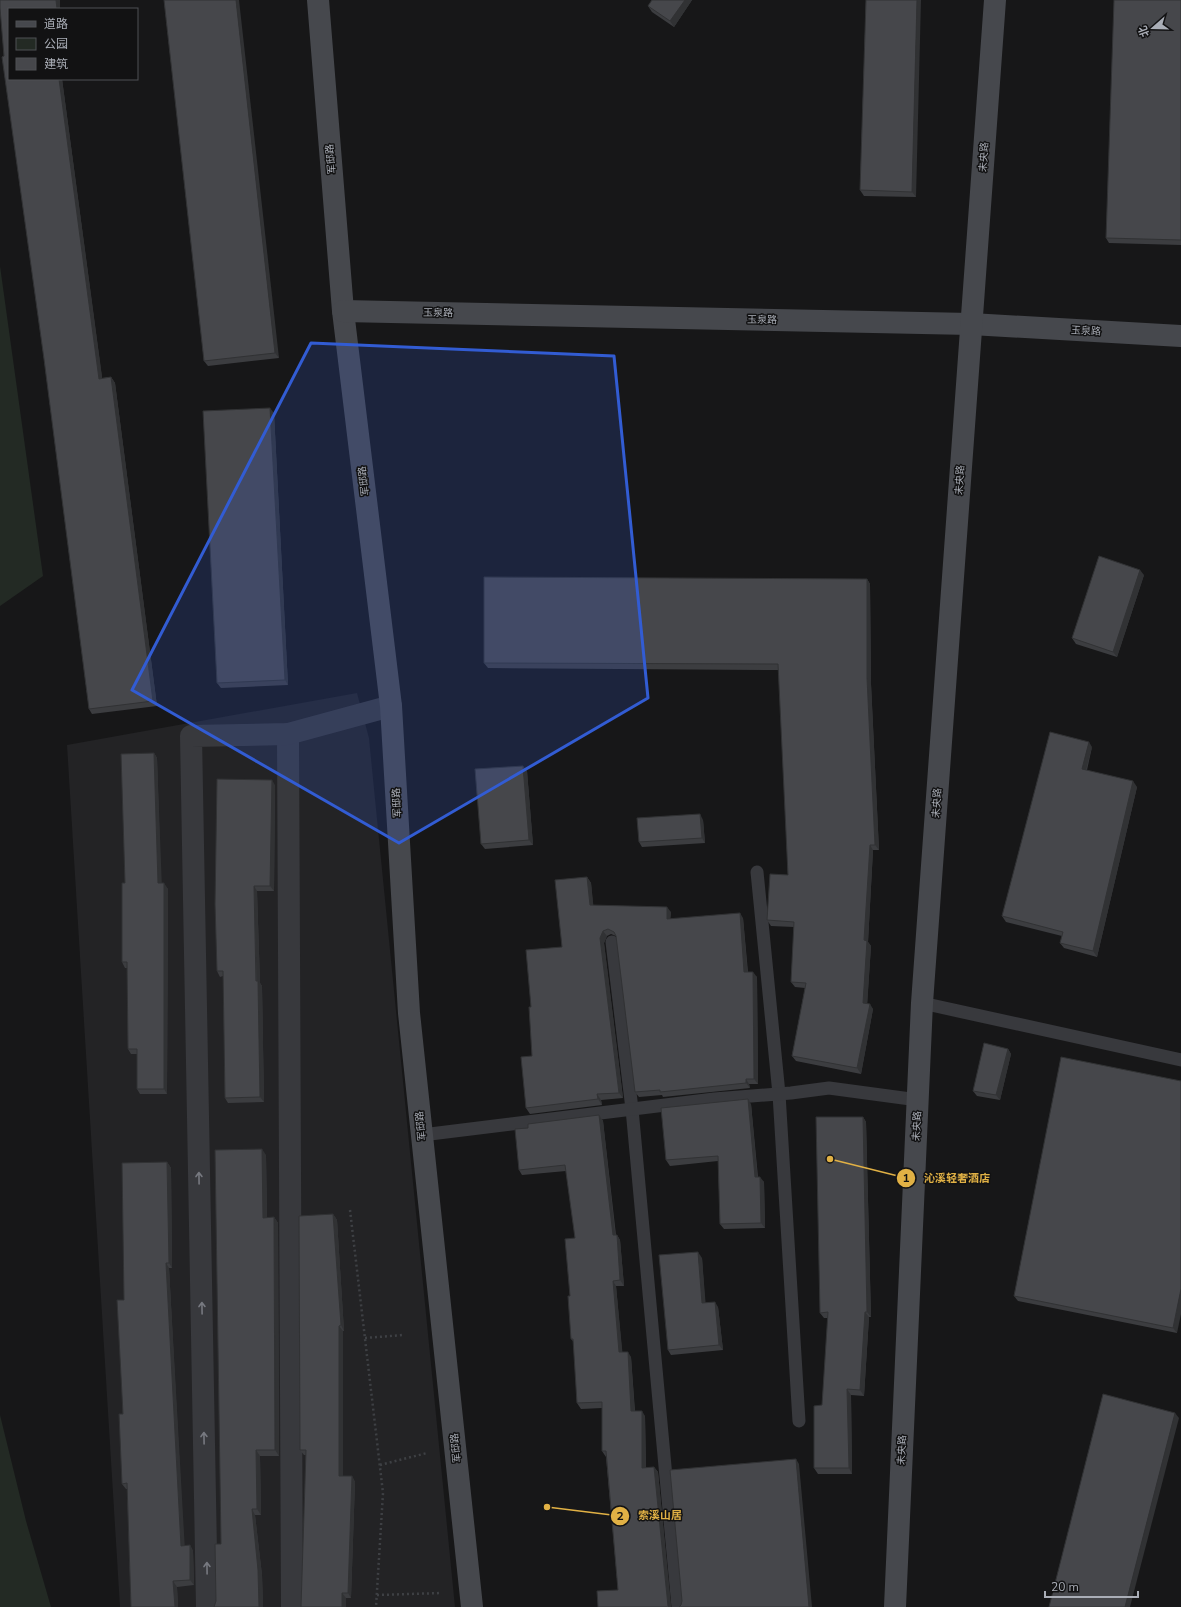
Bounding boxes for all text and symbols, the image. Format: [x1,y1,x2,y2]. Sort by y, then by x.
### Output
legend [8,8,138,80]
north arrow [1133,8,1173,48]
text: 道路 [44,16,68,32]
text: 北 [1135,24,1153,39]
text: 公园 [44,36,68,52]
text: 建筑 [44,56,68,72]
street label: 未央路 [976,142,992,172]
street label: 军邸路 [323,143,339,175]
street label: 玉泉路 [423,306,453,320]
street label: 玉泉路 [747,313,777,327]
street label: 玉泉路 [1071,323,1101,339]
street label: 军邸路 [355,465,373,497]
street label: 未央路 [952,465,968,495]
street label: 军邸路 [389,788,405,818]
street label: 未央路 [929,788,945,818]
street label: 军邸路 [412,1110,430,1142]
street label: 未央路 [909,1111,925,1141]
callout: 沁溪轻奢酒店 [896,1166,998,1189]
text: 1 [902,1170,910,1186]
text: 沁溪轻奢酒店 [924,1171,990,1186]
one-way arrow [195,1172,203,1185]
one-way arrow [198,1302,206,1315]
one-way arrow [200,1432,208,1445]
street label: 军邸路 [447,1432,465,1464]
street label: 未央路 [894,1435,910,1465]
callout: 索溪山居 [610,1504,690,1527]
text: 2 [616,1508,624,1524]
text: 索溪山居 [638,1508,682,1523]
one-way arrow [203,1562,210,1575]
scale bar [1045,1573,1138,1599]
text: 20 m [1051,1579,1079,1595]

